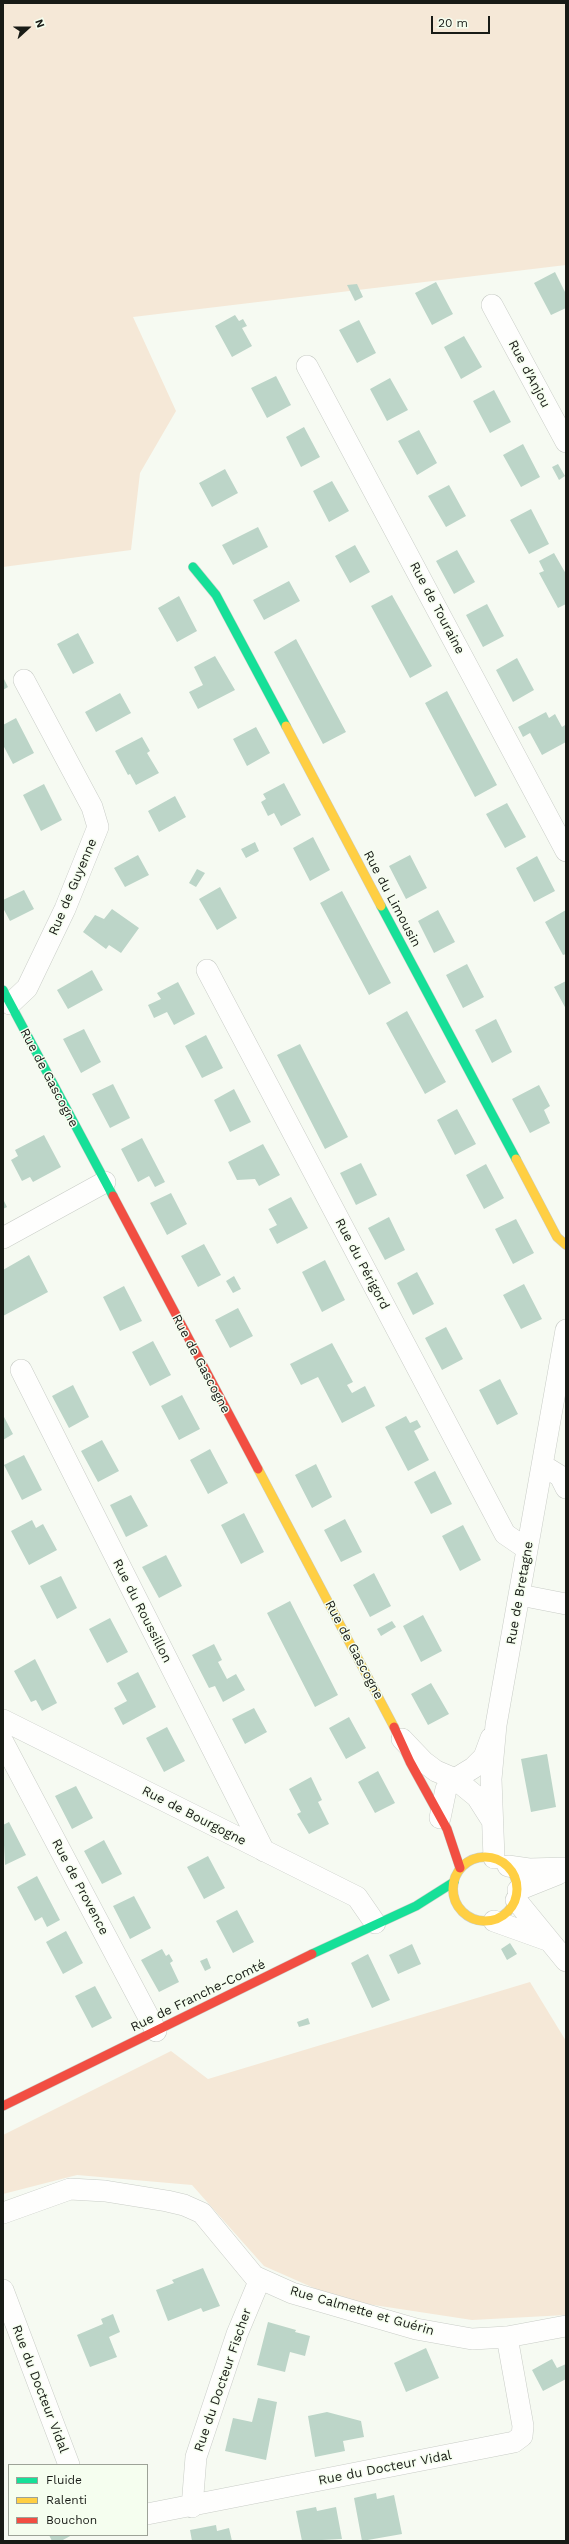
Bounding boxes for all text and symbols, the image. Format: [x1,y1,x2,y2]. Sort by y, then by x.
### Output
north arrow [8,8,48,48]
scale bar [433,8,492,34]
text: 20 m [438,16,468,30]
text: N [32,17,47,30]
street label: Rue d'Anjou [505,338,553,410]
street label: Rue de Touraine [406,559,468,657]
street label: Rue de Guyenne [46,836,100,938]
street label: Rue du Limousin [360,848,424,950]
street label: Rue de Gascogne [16,1026,82,1130]
street label: Rue du Périgord [331,1216,393,1312]
street label: Rue de Gascogne [168,1312,234,1416]
street label: Rue de Bretagne [503,1540,537,1646]
street label: Rue du Roussillon [109,1557,175,1665]
street label: Rue de Gascogne [321,1598,387,1702]
street label: Rue de Bourgogne [139,1783,249,1849]
street label: Rue de Provence [48,1836,112,1938]
street label: Rue de Franche-Comté [128,1957,268,2035]
street label: Rue Calmette et Guérin [288,2283,436,2339]
street label: Rue du Docteur Fischer [191,2306,255,2454]
street label: Rue du Docteur Vidal [8,2323,72,2455]
street label: Rue du Docteur Vidal [317,2447,453,2489]
legend [8,2464,148,2536]
text: Fluide [46,2473,82,2487]
text: Ralenti [46,2493,87,2507]
text: Bouchon [46,2513,97,2527]

